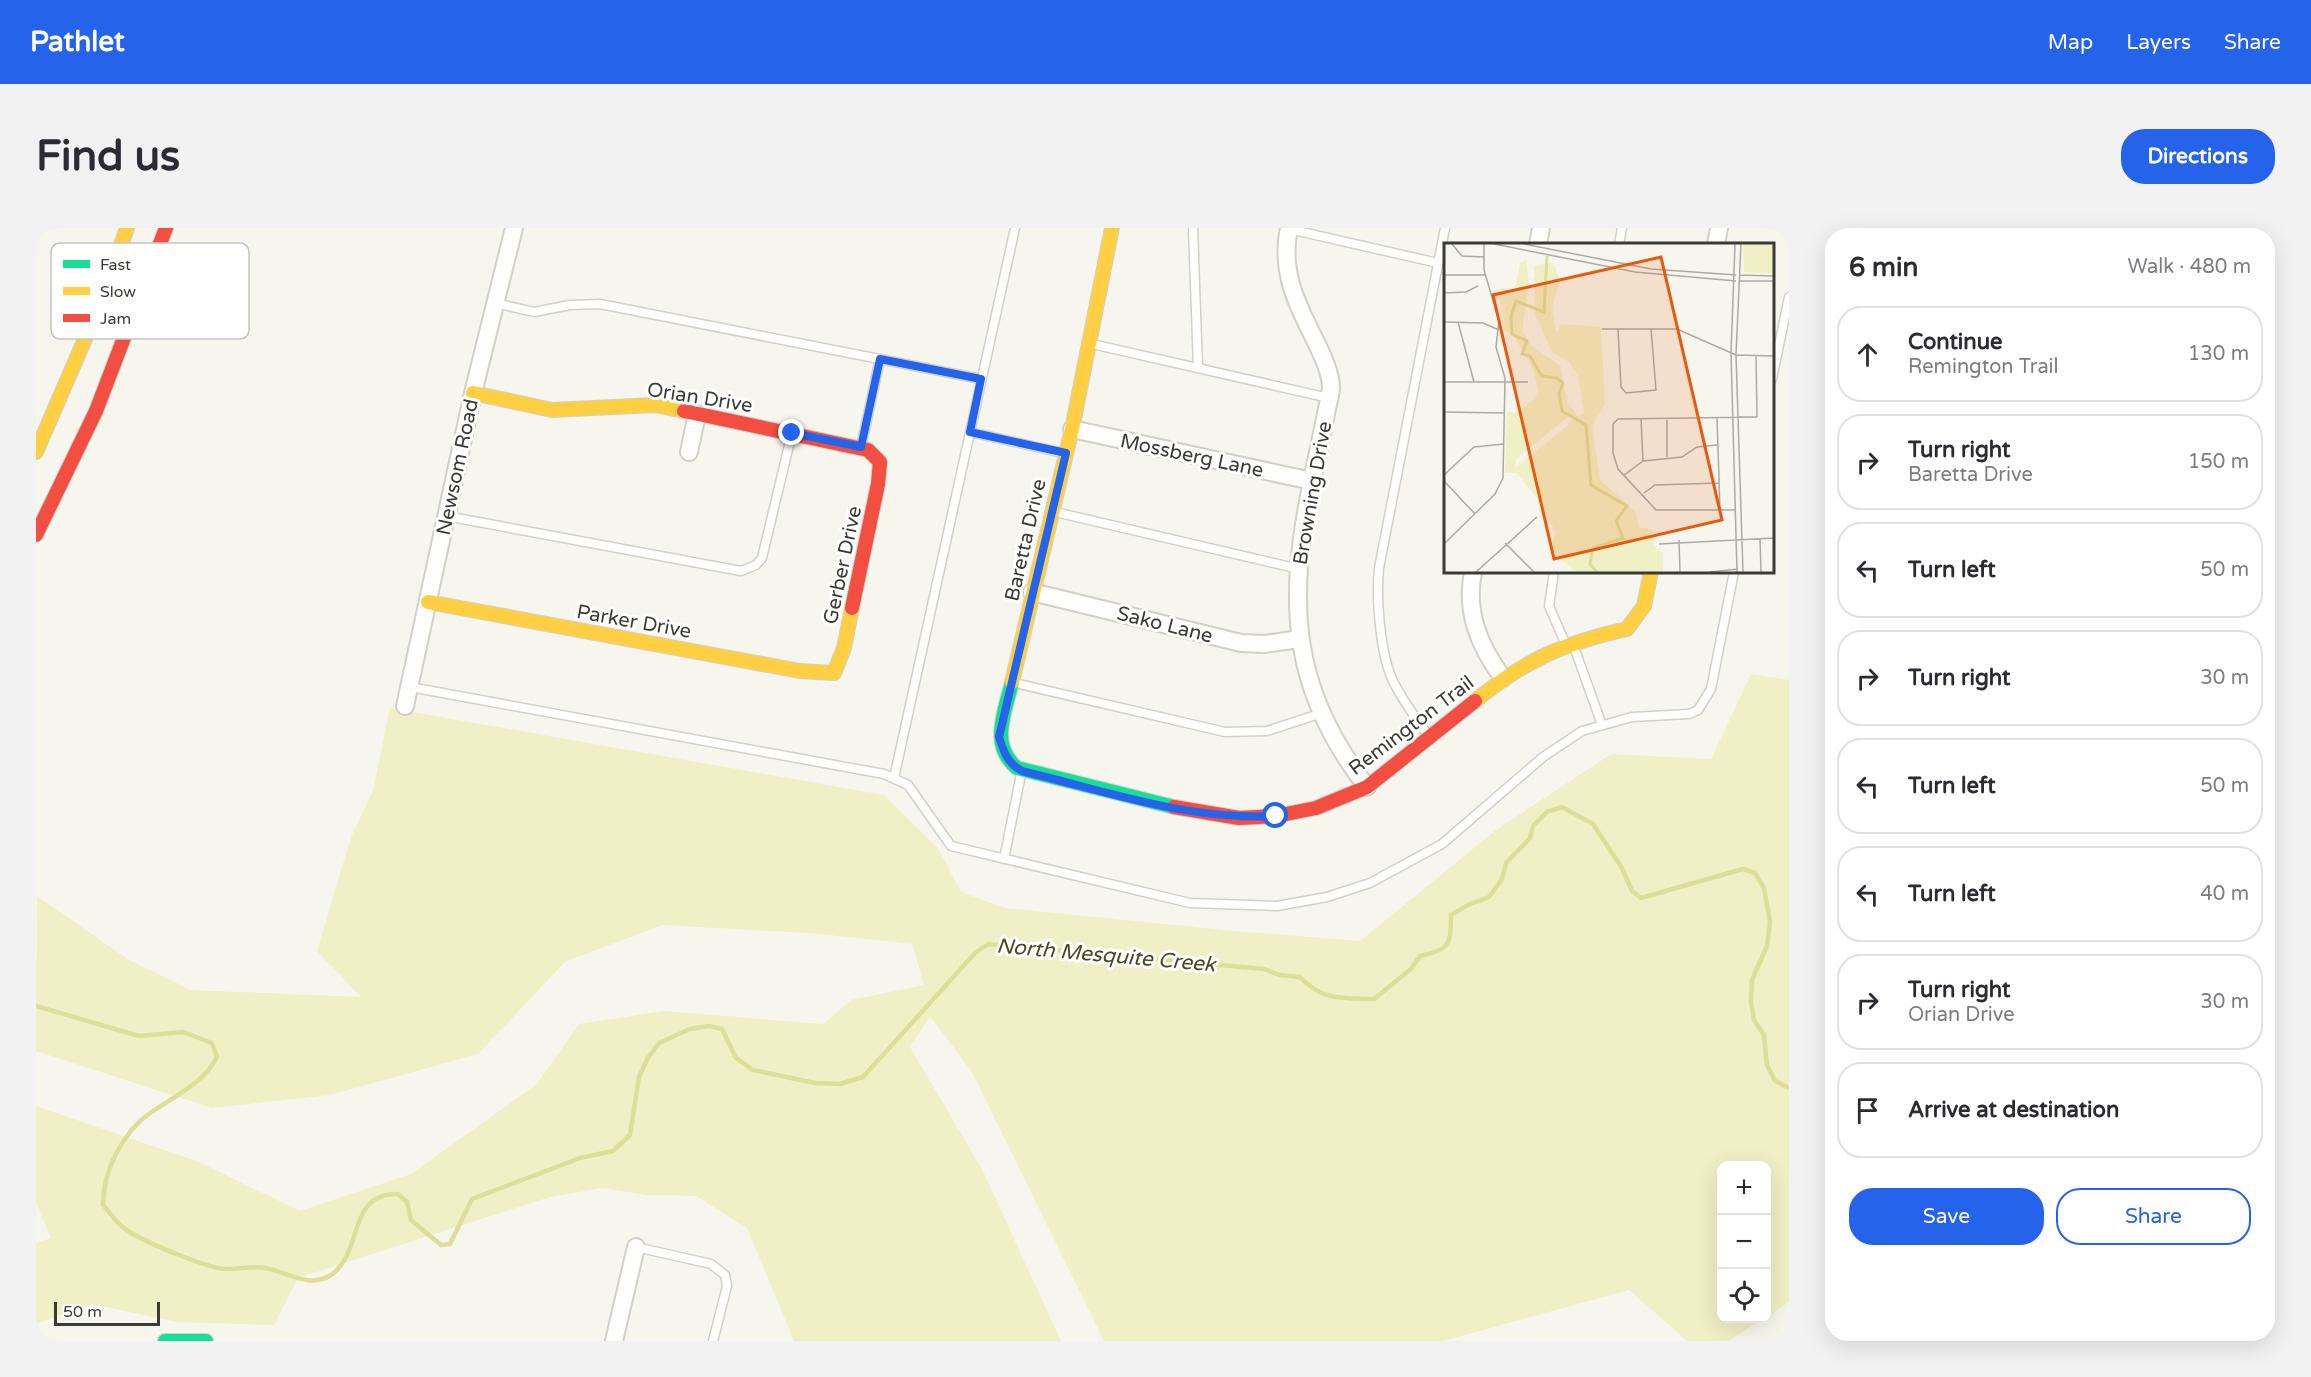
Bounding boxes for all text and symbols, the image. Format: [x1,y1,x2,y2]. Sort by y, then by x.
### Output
text: Pathlet [30,25,125,59]
text: Map [2048,30,2093,55]
text: Layers [2126,30,2191,55]
text: Share [2224,30,2281,55]
button: Directions [2121,129,2275,184]
text: Find us [36,131,180,182]
legend [51,243,249,339]
inset map [1444,243,1774,573]
text: 6 min [1849,252,1918,283]
text: Fast [100,255,131,275]
text: Walk · 480 m [2128,255,2251,279]
text: Slow [100,282,136,302]
text: Jam [100,309,131,329]
text: Continue [1908,329,2003,355]
icon: ahead [1851,338,1884,371]
text: 130 m [2188,342,2249,366]
text: Remington Trail [1908,355,2059,379]
street label: Orian Drive [645,378,754,418]
street label: Newsom Road [432,397,484,537]
route end [778,419,804,445]
street label: Browning Drive [1289,420,1337,567]
street label: Mossberg Lane [1118,429,1266,483]
text: Turn right [1908,437,2010,463]
icon: right [1851,446,1884,479]
text: 150 m [2188,450,2249,474]
text: Baretta Drive [1908,463,2033,487]
street label: Baretta Drive [1000,477,1052,604]
street label: Gerber Drive [819,504,867,626]
icon: left [1851,554,1884,587]
text: Turn left [1908,557,1996,583]
text: 50 m [2200,558,2249,582]
street label: Parker Drive [575,600,693,644]
street label: Sako Lane [1114,601,1215,648]
icon: right [1851,662,1884,695]
text: Turn right [1908,665,2010,691]
text: 30 m [2200,666,2249,690]
street label: Remington Trail [1344,671,1479,781]
icon: left [1851,770,1884,803]
text: Turn left [1908,773,1996,799]
text: 50 m [2200,774,2249,798]
route start [1262,802,1288,828]
icon: left [1851,878,1884,911]
text: Turn left [1908,881,1996,907]
text: 40 m [2200,882,2249,906]
water label: North Mesquite Creek [996,933,1218,978]
text: Turn right [1908,977,2010,1003]
icon: right [1851,986,1884,1019]
text: 30 m [2200,990,2249,1014]
text: Orian Drive [1908,1003,2015,1027]
icon: arrive [1851,1094,1884,1127]
text: Arrive at destination [1908,1097,2119,1123]
map controls [1717,1161,1771,1323]
button: + [1717,1161,1771,1215]
button: Save [1849,1188,2044,1245]
button: Share [2056,1188,2251,1245]
button: − [1717,1215,1771,1269]
button: locate [1717,1269,1771,1323]
scale bar [54,1299,160,1326]
text: 50 m [63,1302,102,1322]

